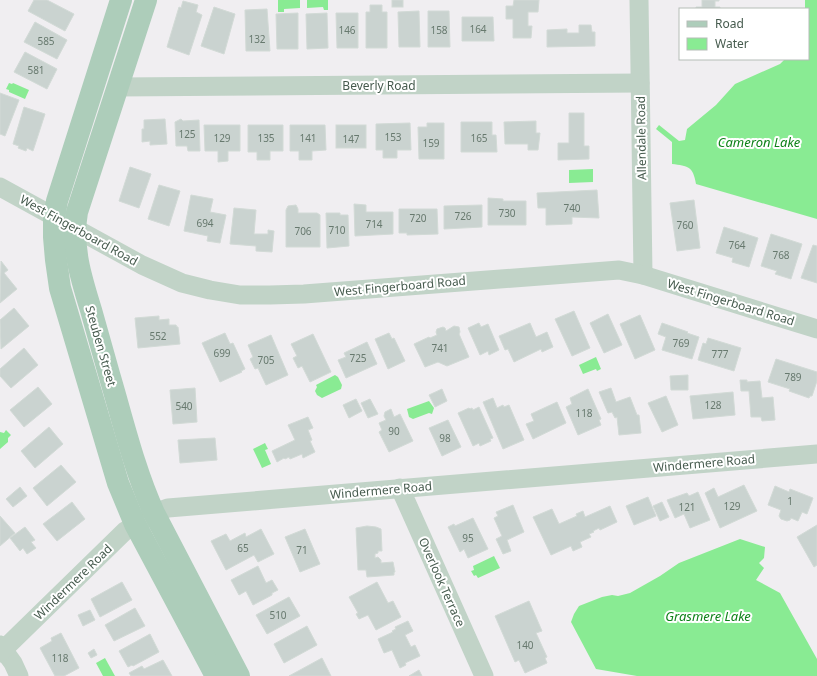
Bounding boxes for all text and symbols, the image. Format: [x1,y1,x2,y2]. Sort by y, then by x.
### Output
legend [679,8,809,60]
text: Road [715,15,744,32]
house number: 164 [469,22,487,36]
house number: 146 [338,23,356,37]
house number: 158 [430,23,448,37]
house number: 132 [248,32,266,46]
house number: 585 [37,34,55,48]
text: Water [715,35,749,52]
house number: 581 [27,63,45,77]
street label: Beverly Road [342,77,416,94]
street label: Allendale Road [632,96,650,180]
house number: 125 [178,127,196,141]
house number: 153 [384,130,402,144]
house number: 129 [213,131,231,145]
house number: 135 [257,131,275,145]
house number: 141 [299,131,317,145]
house number: 165 [470,131,488,145]
house number: 147 [342,132,360,146]
water label: Cameron Lake [718,133,801,151]
house number: 159 [422,136,440,150]
street label: West Fingerboard Road [17,191,141,269]
house number: 740 [563,201,581,215]
house number: 730 [498,206,516,220]
house number: 726 [454,209,472,223]
house number: 720 [409,211,427,225]
house number: 694 [196,216,214,230]
house number: 714 [365,217,383,231]
house number: 760 [676,218,694,232]
house number: 710 [328,223,346,237]
house number: 706 [294,224,312,238]
house number: 764 [728,238,746,252]
house number: 768 [772,248,790,262]
street label: West Fingerboard Road [333,272,467,300]
street label: West Fingerboard Road [665,275,797,329]
street label: Steuben Street [81,304,121,389]
house number: 552 [149,329,167,343]
house number: 769 [672,336,690,350]
house number: 741 [431,341,449,355]
house number: 699 [213,346,231,360]
house number: 777 [711,347,729,361]
house number: 725 [349,351,367,365]
house number: 705 [257,353,275,367]
house number: 789 [784,370,802,384]
house number: 128 [704,398,722,412]
house number: 540 [175,399,193,413]
house number: 118 [575,406,593,420]
house number: 90 [388,424,400,438]
house number: 98 [439,431,451,445]
street label: Windermere Road [652,450,756,476]
street label: Windermere Road [329,477,433,503]
house number: 1 [787,494,793,508]
house number: 129 [723,499,741,513]
house number: 121 [678,500,696,514]
house number: 95 [462,531,474,545]
street label: Overlook Terrace [415,535,469,629]
street label: Windermere Road [30,540,116,624]
house number: 65 [237,541,249,555]
house number: 71 [296,543,308,557]
water label: Grasmere Lake [665,607,751,625]
house number: 510 [269,608,287,622]
house number: 140 [516,638,534,652]
house number: 118 [51,651,69,665]

